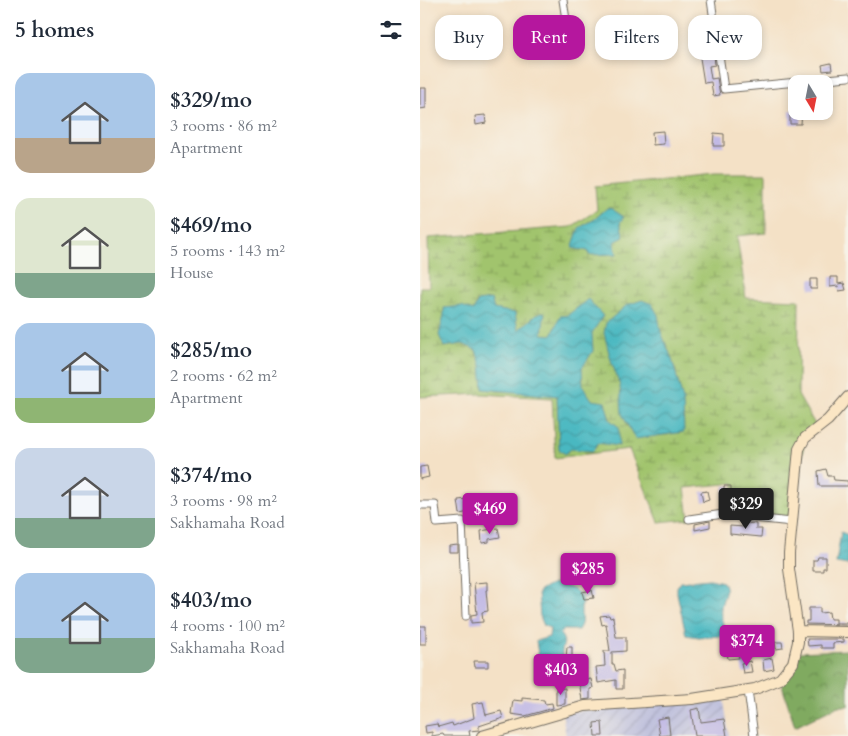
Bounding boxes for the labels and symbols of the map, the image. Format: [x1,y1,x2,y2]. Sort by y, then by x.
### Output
north arrow [788,75,832,120]
pin: $329 [716,488,776,530]
pin: $469 [460,492,520,535]
pin: $285 [558,552,618,595]
pin: $374 [717,624,777,667]
pin: $403 [531,654,591,696]

